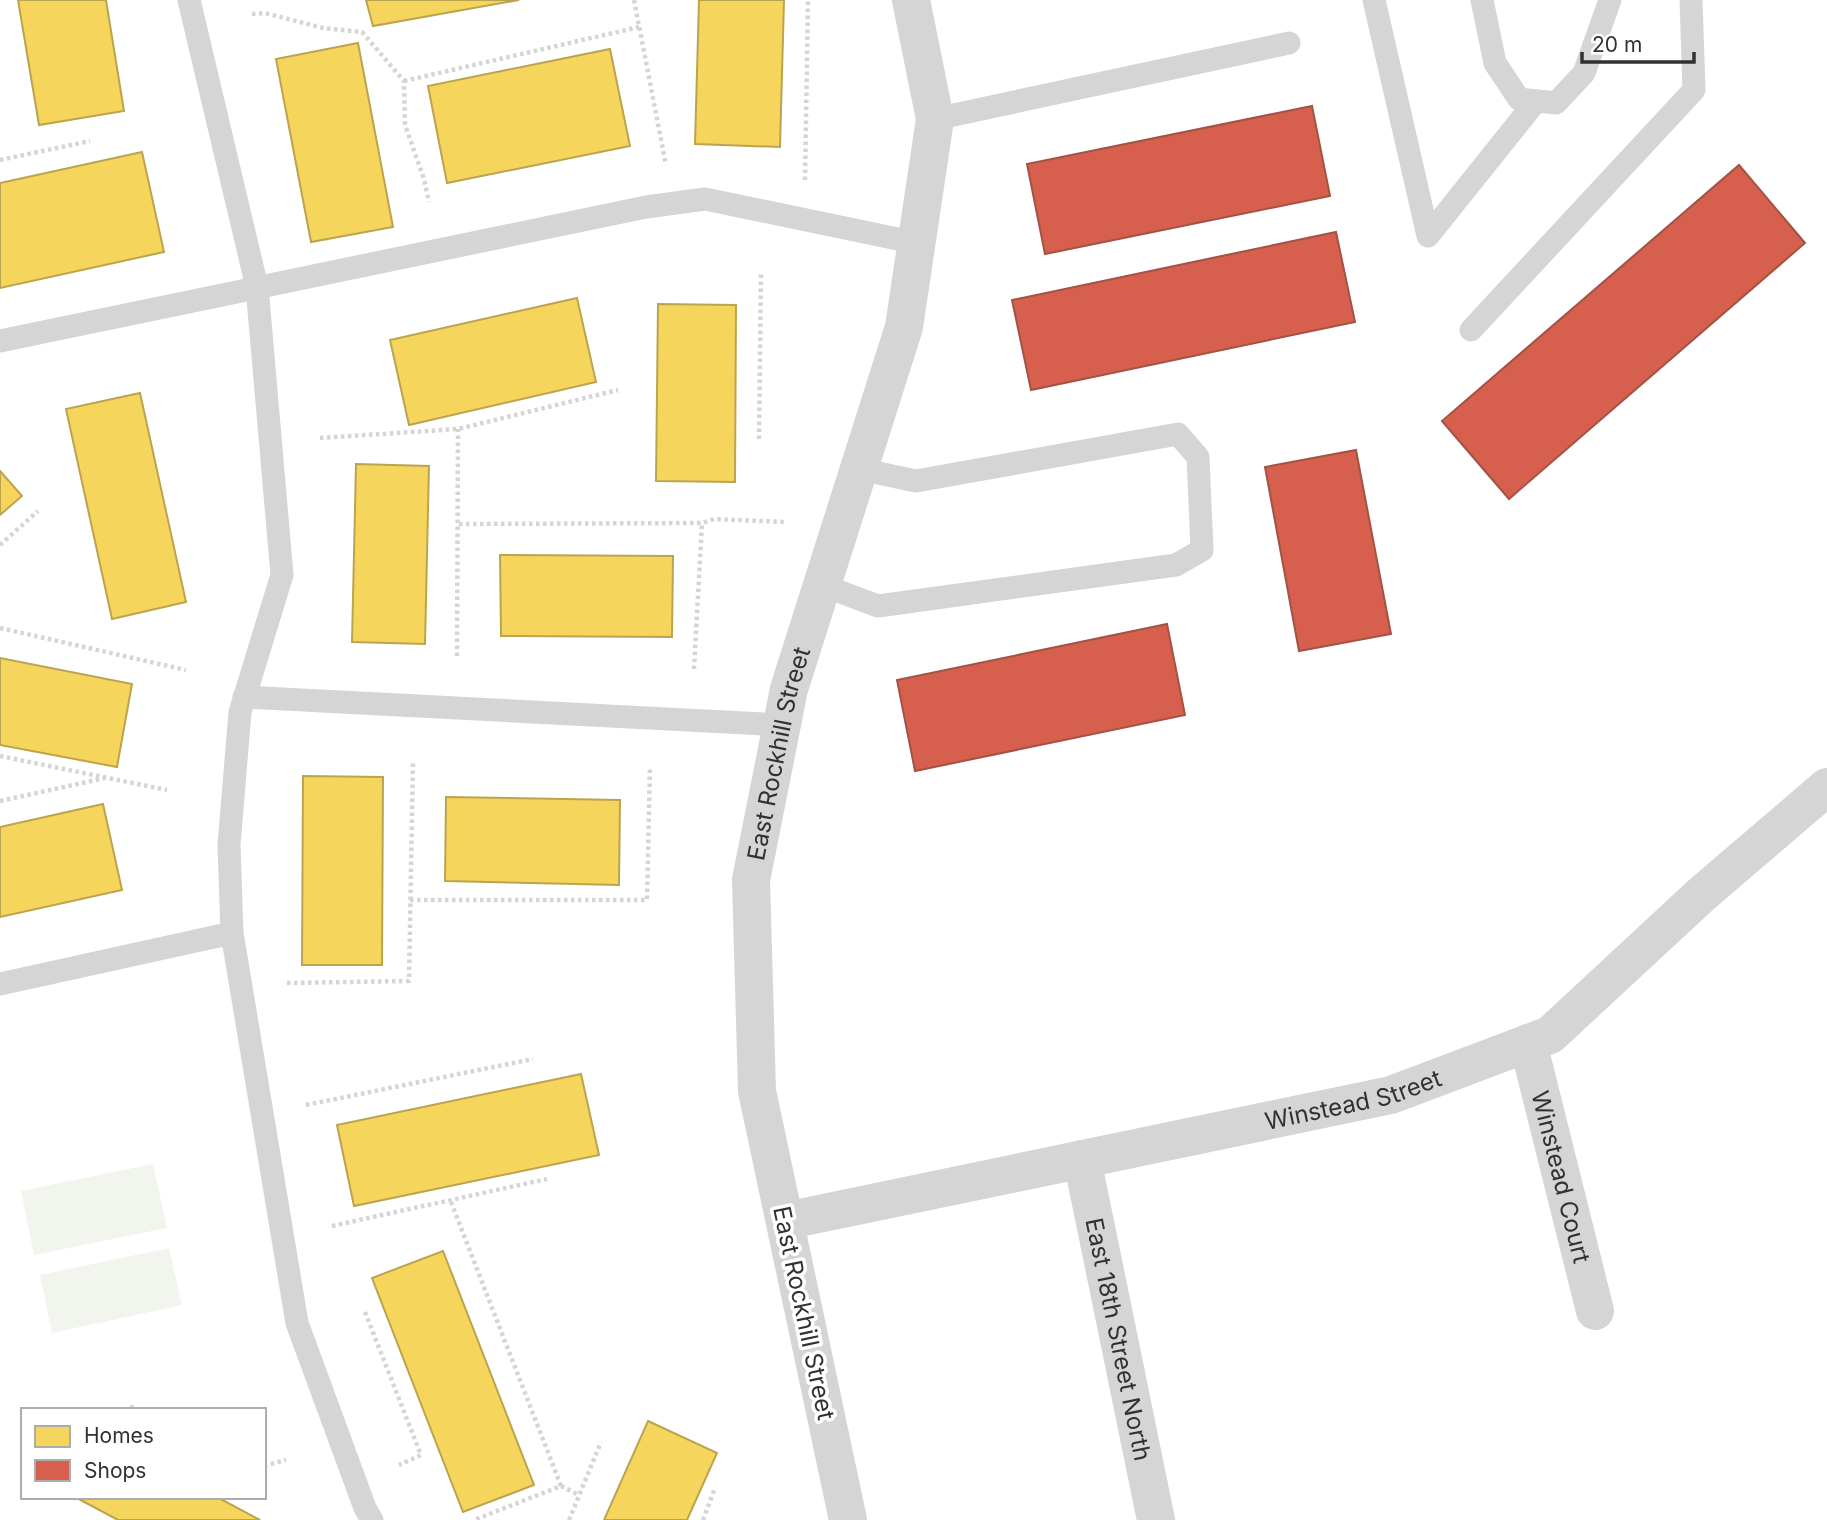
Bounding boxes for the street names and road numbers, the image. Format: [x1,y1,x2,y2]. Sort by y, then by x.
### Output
street label: East Rockhill Street [741,643,816,863]
street label: Winstead Street [1262,1063,1445,1135]
street label: Winstead Court [1526,1088,1597,1266]
street label: East Rockhill Street [767,1204,841,1423]
street label: East 18th Street North [1080,1215,1158,1463]

